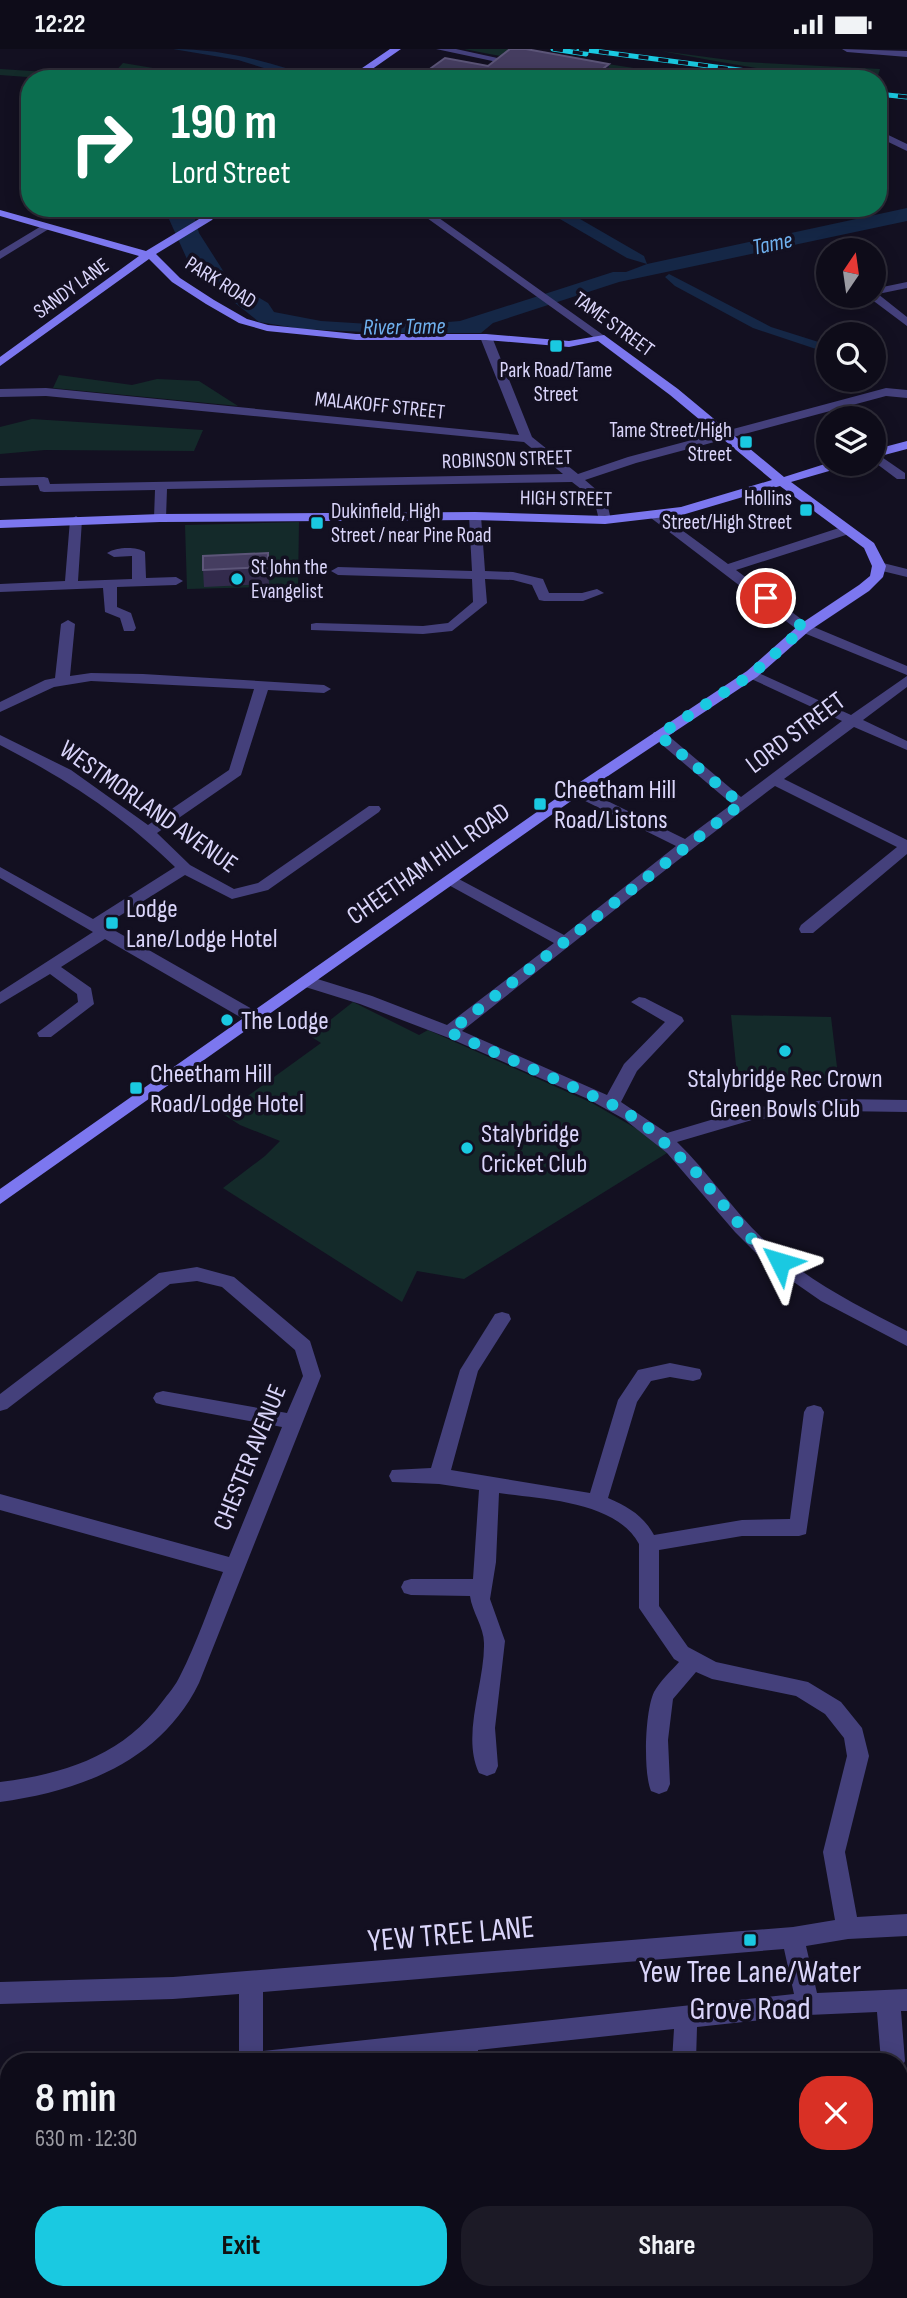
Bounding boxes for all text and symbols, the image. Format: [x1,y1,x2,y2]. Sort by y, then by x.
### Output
text: 12:22 [35,9,85,40]
text: 190 m [171,94,277,153]
icon: right [56,98,147,189]
text: Lord Street [171,154,290,193]
water label: Tame [750,226,795,262]
north arrow [816,238,886,308]
map controls [816,238,886,476]
street label: PARK ROAD [181,251,261,314]
street label: SANDY LANE [29,253,114,324]
street label: TAME STREET [568,287,659,362]
water label: River Tame [363,312,446,342]
button: search [816,322,886,392]
marker: Park Road/Tame Street [548,338,564,354]
place label: Park Road/Tame Street [500,358,612,407]
street label: MALAKOFF STREET [314,386,447,425]
button: layers [816,406,886,476]
place label: Tame Street/High Street [609,418,732,467]
marker: Tame Street/High Street [738,434,754,450]
street label: ROBINSON STREET [441,445,573,474]
street label: HIGH STREET [520,485,613,512]
place label: Hollins Street/High Street [662,486,792,535]
place label: Dukinfield, High Street / near Pine Road [331,499,492,548]
marker: Hollins Street/High Street [798,502,814,518]
marker: Dukinfield, High Street / near Pine Road [309,515,325,531]
place label: St John the Evangelist [251,555,328,604]
pin [736,568,796,628]
marker: St John the Evangelist [229,571,245,587]
icon: arrive [747,579,785,617]
street label: LORD STREET [740,686,852,781]
street label: WESTMORLAND AVENUE [53,734,243,880]
place label: Cheetham Hill Road/Listons [554,775,676,836]
street label: CHEETHAM HILL ROAD [341,796,516,932]
marker: Cheetham Hill Road/Listons [532,796,548,812]
place label: Lodge Lane/Lodge Hotel [126,894,278,955]
marker: Lodge Lane/Lodge Hotel [104,915,120,931]
place label: The Lodge [241,1006,329,1037]
marker: The Lodge [219,1012,235,1028]
marker: Stalybridge Rec Crown Green Bowls Club [777,1043,793,1059]
place label: Cheetham Hill Road/Lodge Hotel [150,1059,304,1120]
place label: Stalybridge Rec Crown Green Bowls Club [687,1064,883,1125]
marker: Cheetham Hill Road/Lodge Hotel [128,1080,144,1096]
place label: Stalybridge Cricket Club [481,1119,587,1180]
marker: Stalybridge Cricket Club [459,1140,475,1156]
position arrow [743,1225,817,1299]
street label: CHESTER AVENUE [207,1380,294,1535]
street label: YEW TREE LANE [366,1908,536,1961]
marker: Yew Tree Lane/Water Grove Road [742,1932,758,1948]
place label: Yew Tree Lane/Water Grove Road [639,1953,861,2029]
text: 8 min [35,2073,116,2124]
button: close [799,2076,873,2150]
text: 630 m · 12:30 [35,2125,137,2153]
button: Exit [35,2206,447,2286]
button: Share [461,2206,873,2286]

